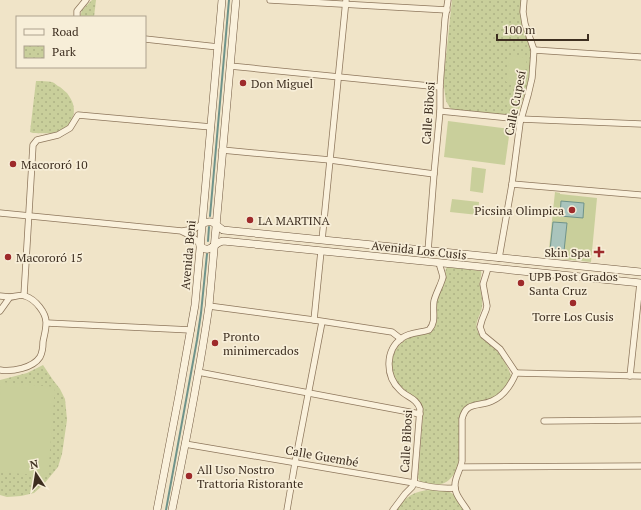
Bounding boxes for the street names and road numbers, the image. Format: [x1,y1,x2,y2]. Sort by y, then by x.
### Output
street label: Calle Cupesí [501,69,529,137]
street label: Calle Bibosi [418,81,438,145]
street label: Avenida Beni [177,219,199,290]
street label: Avenida Los Cusis [371,238,467,262]
street label: Calle Bibosi [397,409,415,473]
street label: Calle Guembé [284,442,360,470]

